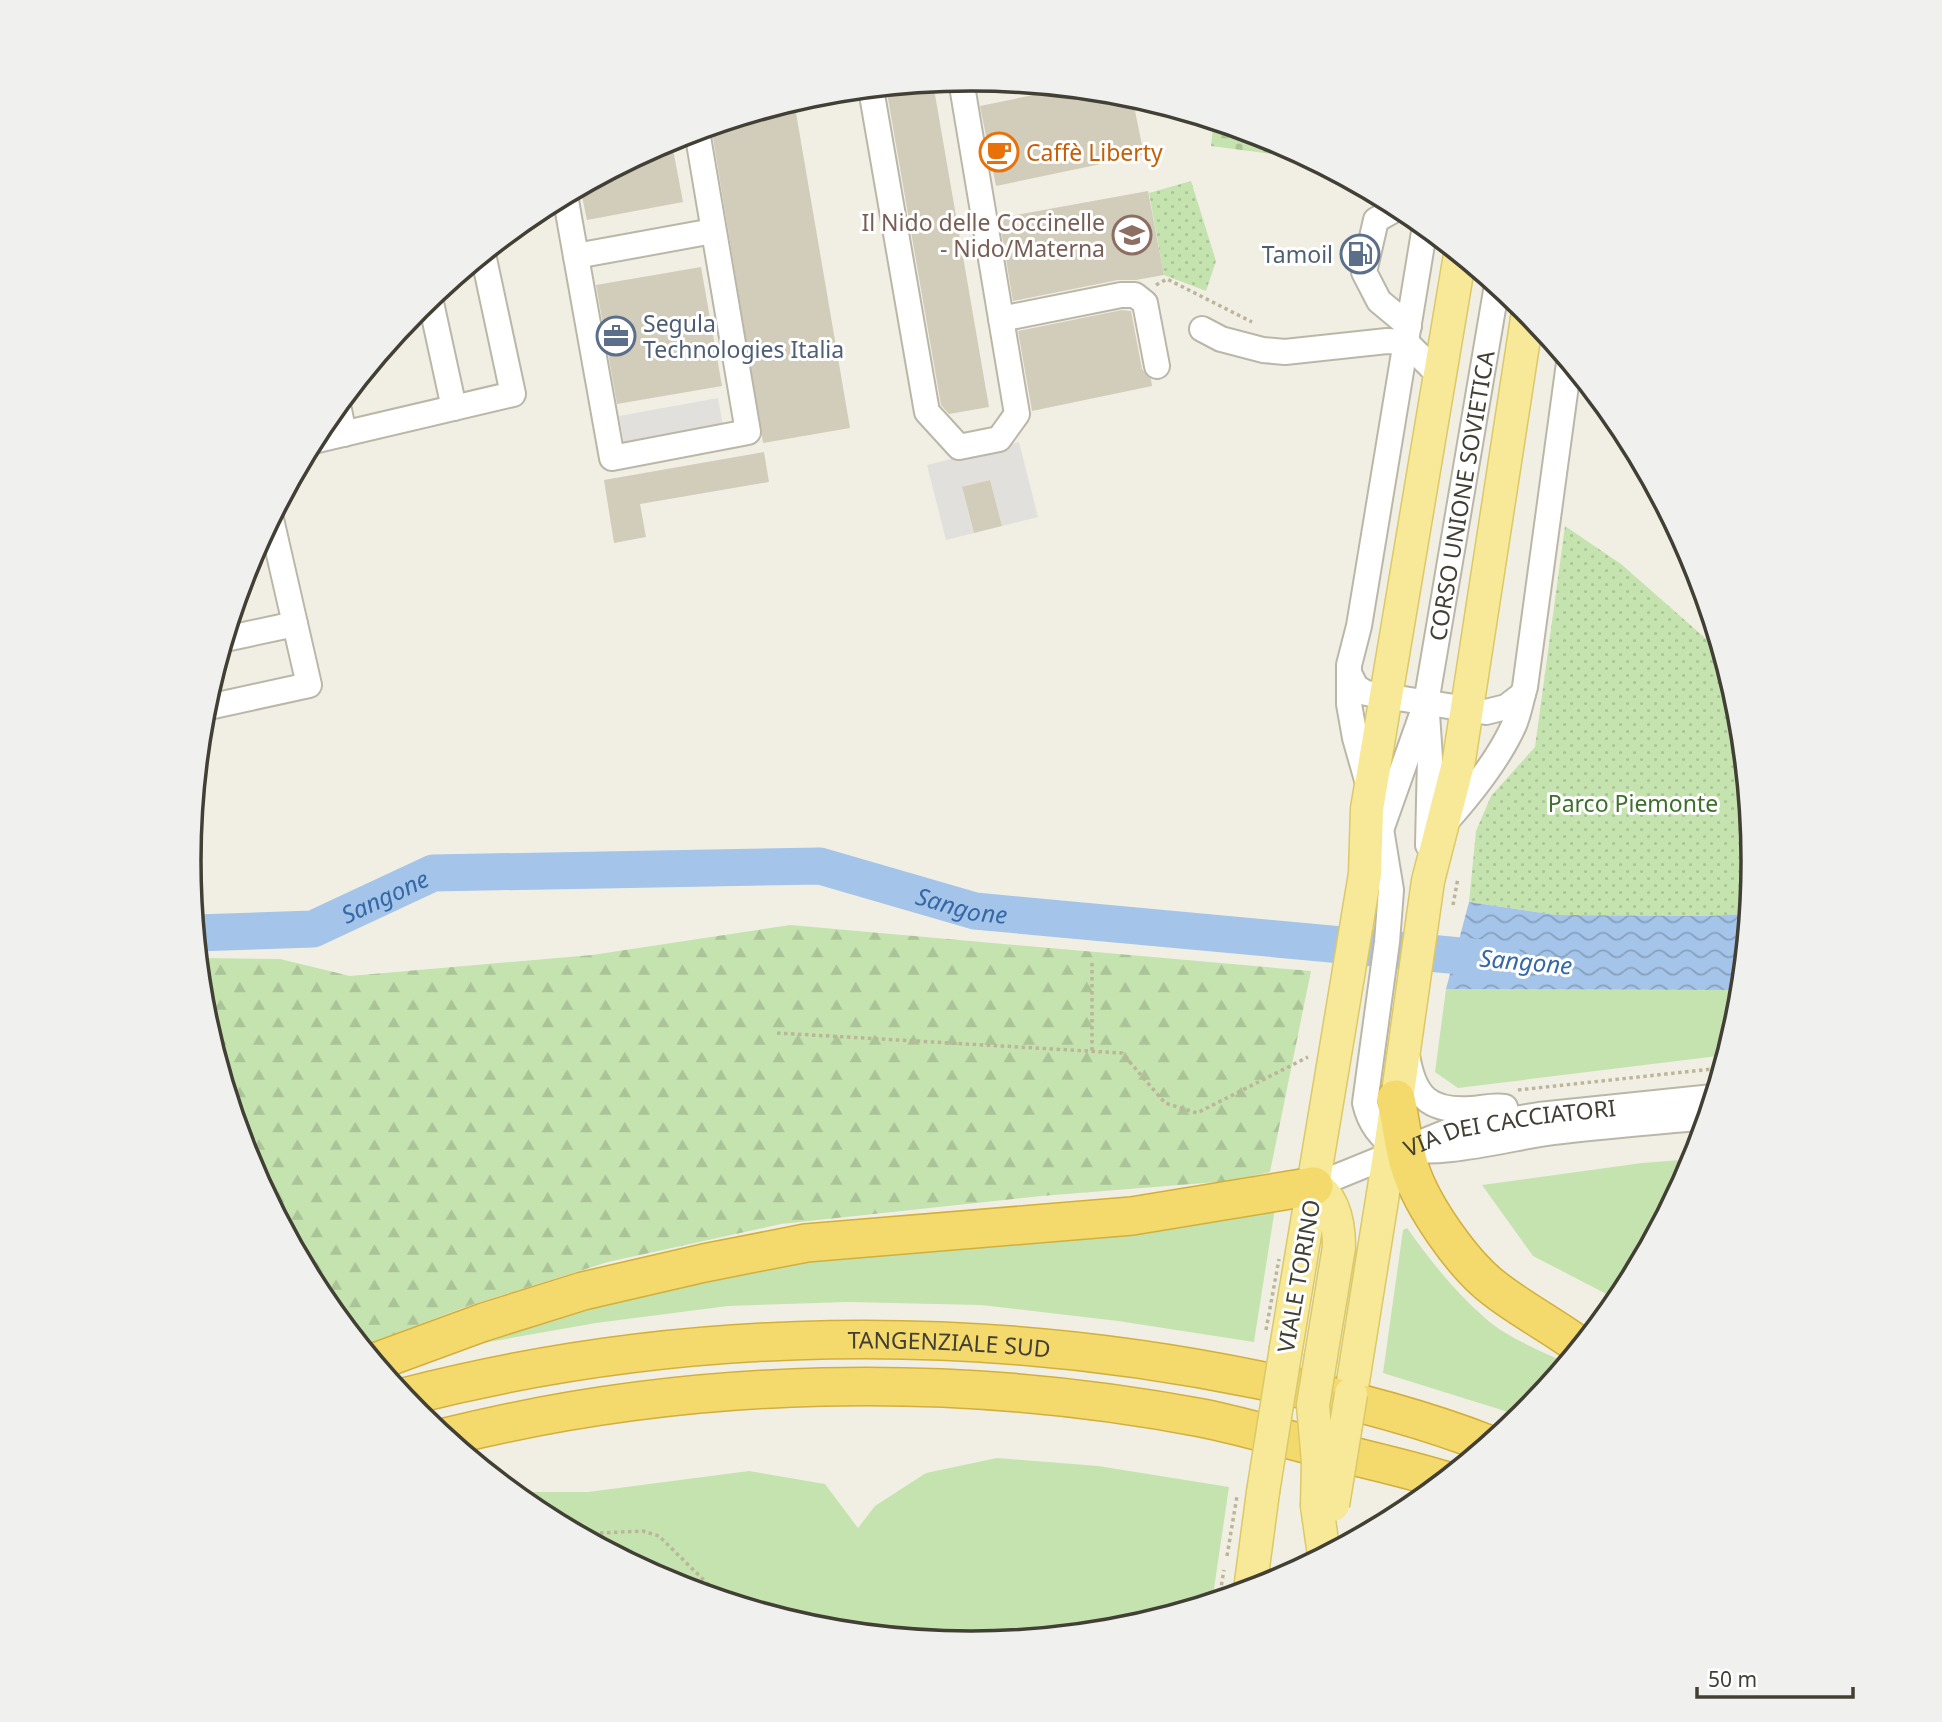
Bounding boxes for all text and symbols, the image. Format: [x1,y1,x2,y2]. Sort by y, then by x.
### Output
cafe icon: Caffè Liberty [978,131,1020,173]
place label: Caffè Liberty [1026,136,1163,168]
place label: Il Nido delle Coccinelle - Nido/Materna [861,206,1105,264]
school or university icon: Il Nido delle Coccinelle - Nido/Materna [1111,214,1153,256]
fuel station icon: Tamoil [1339,233,1381,275]
place label: Tamoil [1262,238,1333,270]
place label: Segula Technologies Italia [643,307,844,365]
office icon: Segula Technologies Italia [595,315,637,357]
street label: CORSO UNIONE SOVIETICA [1421,348,1502,643]
park label: Parco Piemonte [1548,787,1718,819]
water label: Sangone [335,861,434,930]
water label: Sangone [912,878,1009,930]
water label: Sangone [1478,941,1574,981]
street label: VIA DEI CACCIATORI [1399,1091,1617,1164]
street label: VIALE TORINO [1269,1197,1327,1355]
street label: TANGENZIALE SUD [848,1323,1052,1364]
scale bar [1697,1656,1853,1700]
text: 50 m [1708,1665,1757,1693]

